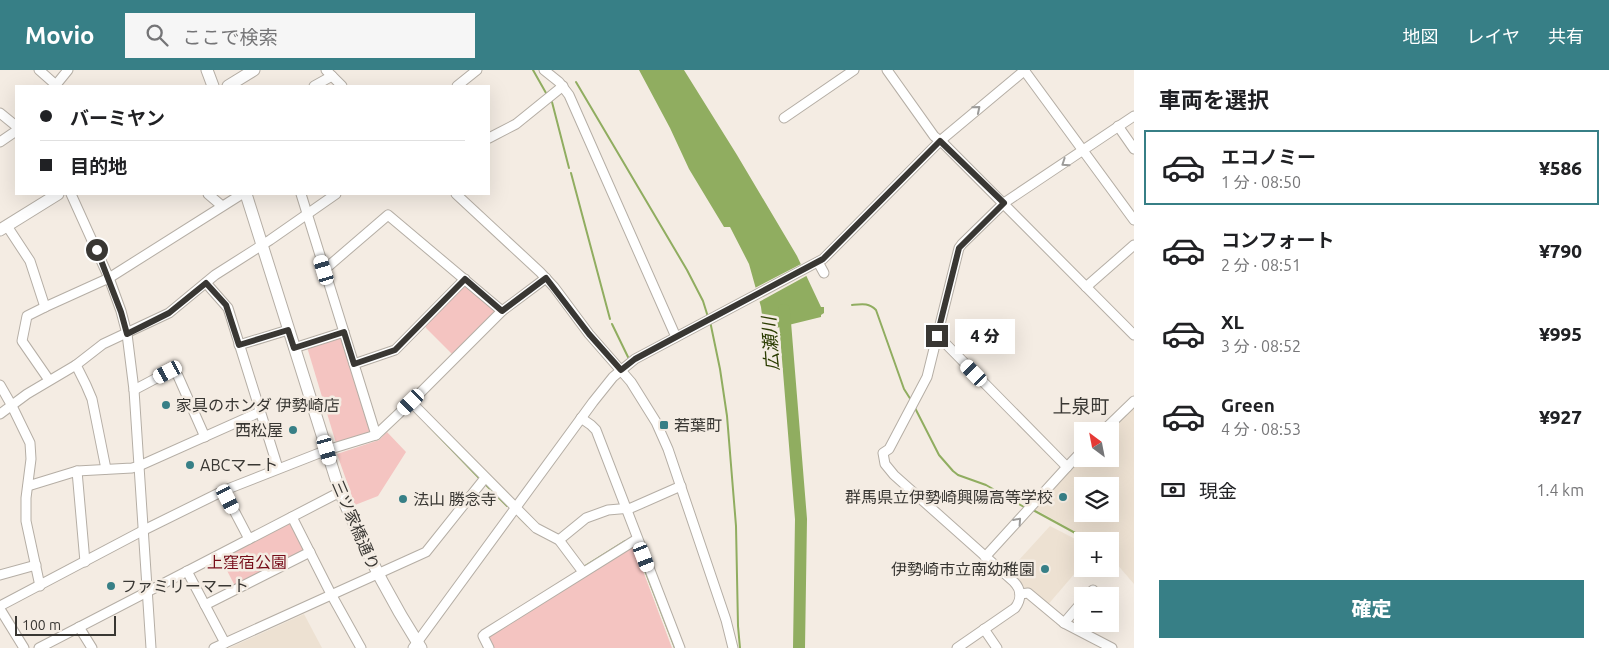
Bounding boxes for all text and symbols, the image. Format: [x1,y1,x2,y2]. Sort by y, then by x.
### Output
search box [125,13,475,58]
icon: search [143,21,171,49]
text: Movio [25,22,95,49]
text: ここで検索 [183,26,278,48]
text: 地図 [1403,26,1439,46]
text: レイヤ [1467,26,1520,46]
text: 共有 [1548,26,1584,46]
text: 車両を選択 [1159,87,1269,112]
one-way arrow [971,106,980,115]
text: バーミヤン [70,107,165,129]
icon: car [1161,145,1206,190]
text: エコノミー [1221,146,1316,168]
text: 目的地 [70,155,127,177]
one-way arrow [1061,156,1070,166]
text: ¥586 [1539,157,1582,179]
text: 1 分 · 08:50 [1221,173,1301,191]
icon: car [1161,228,1206,273]
text: コンフォート [1221,229,1334,251]
route start [86,239,108,261]
text: ¥790 [1539,240,1582,262]
car [312,253,335,287]
text: 2 分 · 08:51 [1221,256,1301,274]
icon: car [1161,311,1206,356]
text: XL [1221,311,1244,333]
water label: 広瀬川 [758,314,782,372]
callout: 4 分 [954,318,1014,354]
text: ¥995 [1539,323,1582,345]
route end [926,325,948,347]
text: 4 分 [971,327,999,345]
text: 3 分 · 08:52 [1221,337,1301,355]
car [958,357,989,389]
car [151,358,184,386]
car [394,386,427,418]
icon: car [1161,394,1206,439]
text: Green [1221,394,1275,416]
district label: 上泉町 [1052,395,1110,417]
place label: 家具のホンダ 伊勢崎店 [176,396,340,414]
marker: 家具のホンダ 伊勢崎店 [160,399,172,411]
text: ¥927 [1539,406,1582,428]
place label: 若葉町 [674,416,722,434]
marker: 若葉町 [658,419,670,431]
text: 4 分 · 08:53 [1221,420,1301,438]
place label: 西松屋 [235,421,283,439]
north arrow [1074,422,1119,468]
map controls [1074,422,1119,632]
marker: 西松屋 [287,424,299,436]
car [315,434,338,466]
place label: ABCマート [200,456,278,474]
marker: ABCマート [184,459,196,471]
icon: cash [1159,476,1187,504]
street label: 三ツ家橋通り [329,477,383,573]
button: layers [1074,477,1119,522]
text: 現金 [1199,480,1237,502]
text: 1.4 km [1536,481,1584,499]
car [214,482,241,516]
place label: 群馬県立伊勢崎興陽高等学校 [845,488,1053,506]
place label: 法山 勝念寺 [413,490,497,508]
marker: 群馬県立伊勢崎興陽高等学校 [1057,491,1069,503]
marker: 法山 勝念寺 [397,493,409,505]
one-way arrow [1012,517,1021,526]
button: + [1074,532,1119,577]
car [631,540,656,574]
park label: 上窪宿公園 [207,553,287,571]
place label: 伊勢崎市立南幼稚園 [891,560,1035,578]
marker: 伊勢崎市立南幼稚園 [1039,563,1051,575]
place label: ファミリーマート [121,577,249,595]
marker: ファミリーマート [105,580,117,592]
button: 確定 [1159,580,1584,638]
button: − [1074,587,1119,632]
scale bar [15,613,116,636]
text: 100 m [22,617,61,633]

